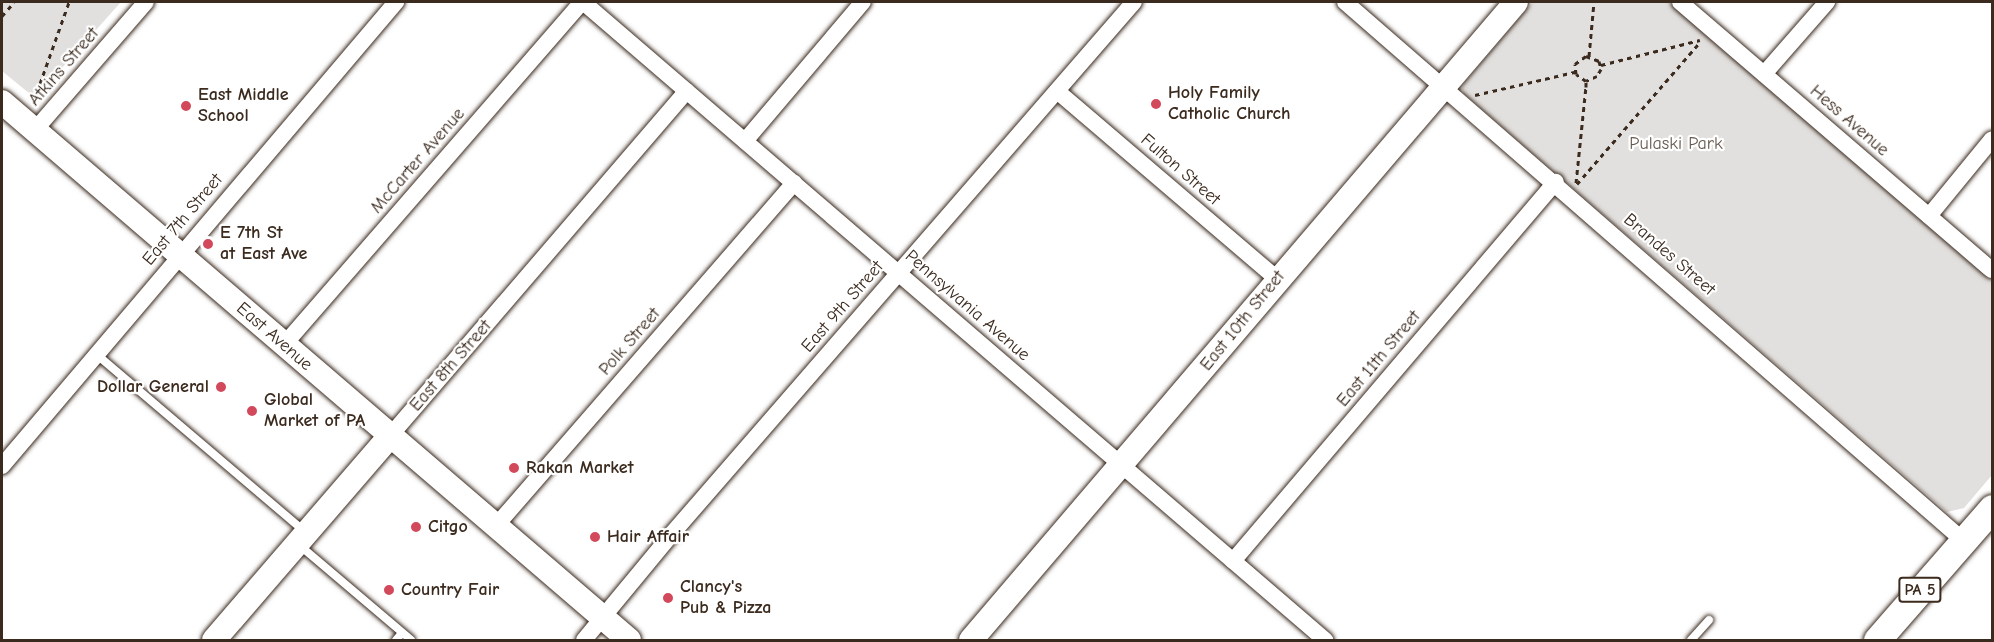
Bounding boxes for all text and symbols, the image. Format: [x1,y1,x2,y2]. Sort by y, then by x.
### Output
street label: Atkins Street [24,23,104,111]
street label: Hess Avenue [1805,81,1893,161]
place label: Holy Family Catholic Church [1168,83,1290,125]
place label: East Middle School [198,85,289,128]
marker: Holy Family Catholic Church [1149,97,1163,111]
marker: East Middle School [179,99,193,113]
street label: McCarter Avenue [366,104,470,218]
street label: Fulton Street [1136,129,1224,211]
park label: Pulaski Park [1629,133,1723,155]
street label: East 7th Street [138,170,228,270]
street label: Brandes Street [1619,209,1719,301]
place label: E 7th St at East Ave [220,223,307,266]
marker: E 7th St at East Ave [201,237,215,251]
street label: Pennsylvania Avenue [900,246,1034,366]
street label: East 9th Street [797,257,889,357]
street label: East 10th Street [1196,267,1290,375]
street label: East Avenue [232,298,316,376]
street label: Polk Street [595,304,665,380]
street label: East 11th Street [1333,307,1425,411]
street label: East 8th Street [405,316,497,416]
place label: Dollar General [97,376,209,398]
marker: Dollar General [214,380,228,394]
place label: Global Market of PA [264,390,365,432]
marker: Global Market of PA [245,404,259,418]
place label: Rakan Market [526,457,634,479]
marker: Rakan Market [507,461,521,475]
place label: Citgo [428,516,468,538]
marker: Citgo [409,520,423,534]
place label: Hair Affair [607,526,689,548]
marker: Hair Affair [588,530,602,544]
place label: Clancy's Pub & Pizza [680,577,771,620]
road number: PA 5 [1898,577,1942,603]
place label: Country Fair [401,579,499,601]
marker: Country Fair [382,583,396,597]
marker: Clancy's Pub & Pizza [661,591,675,605]

